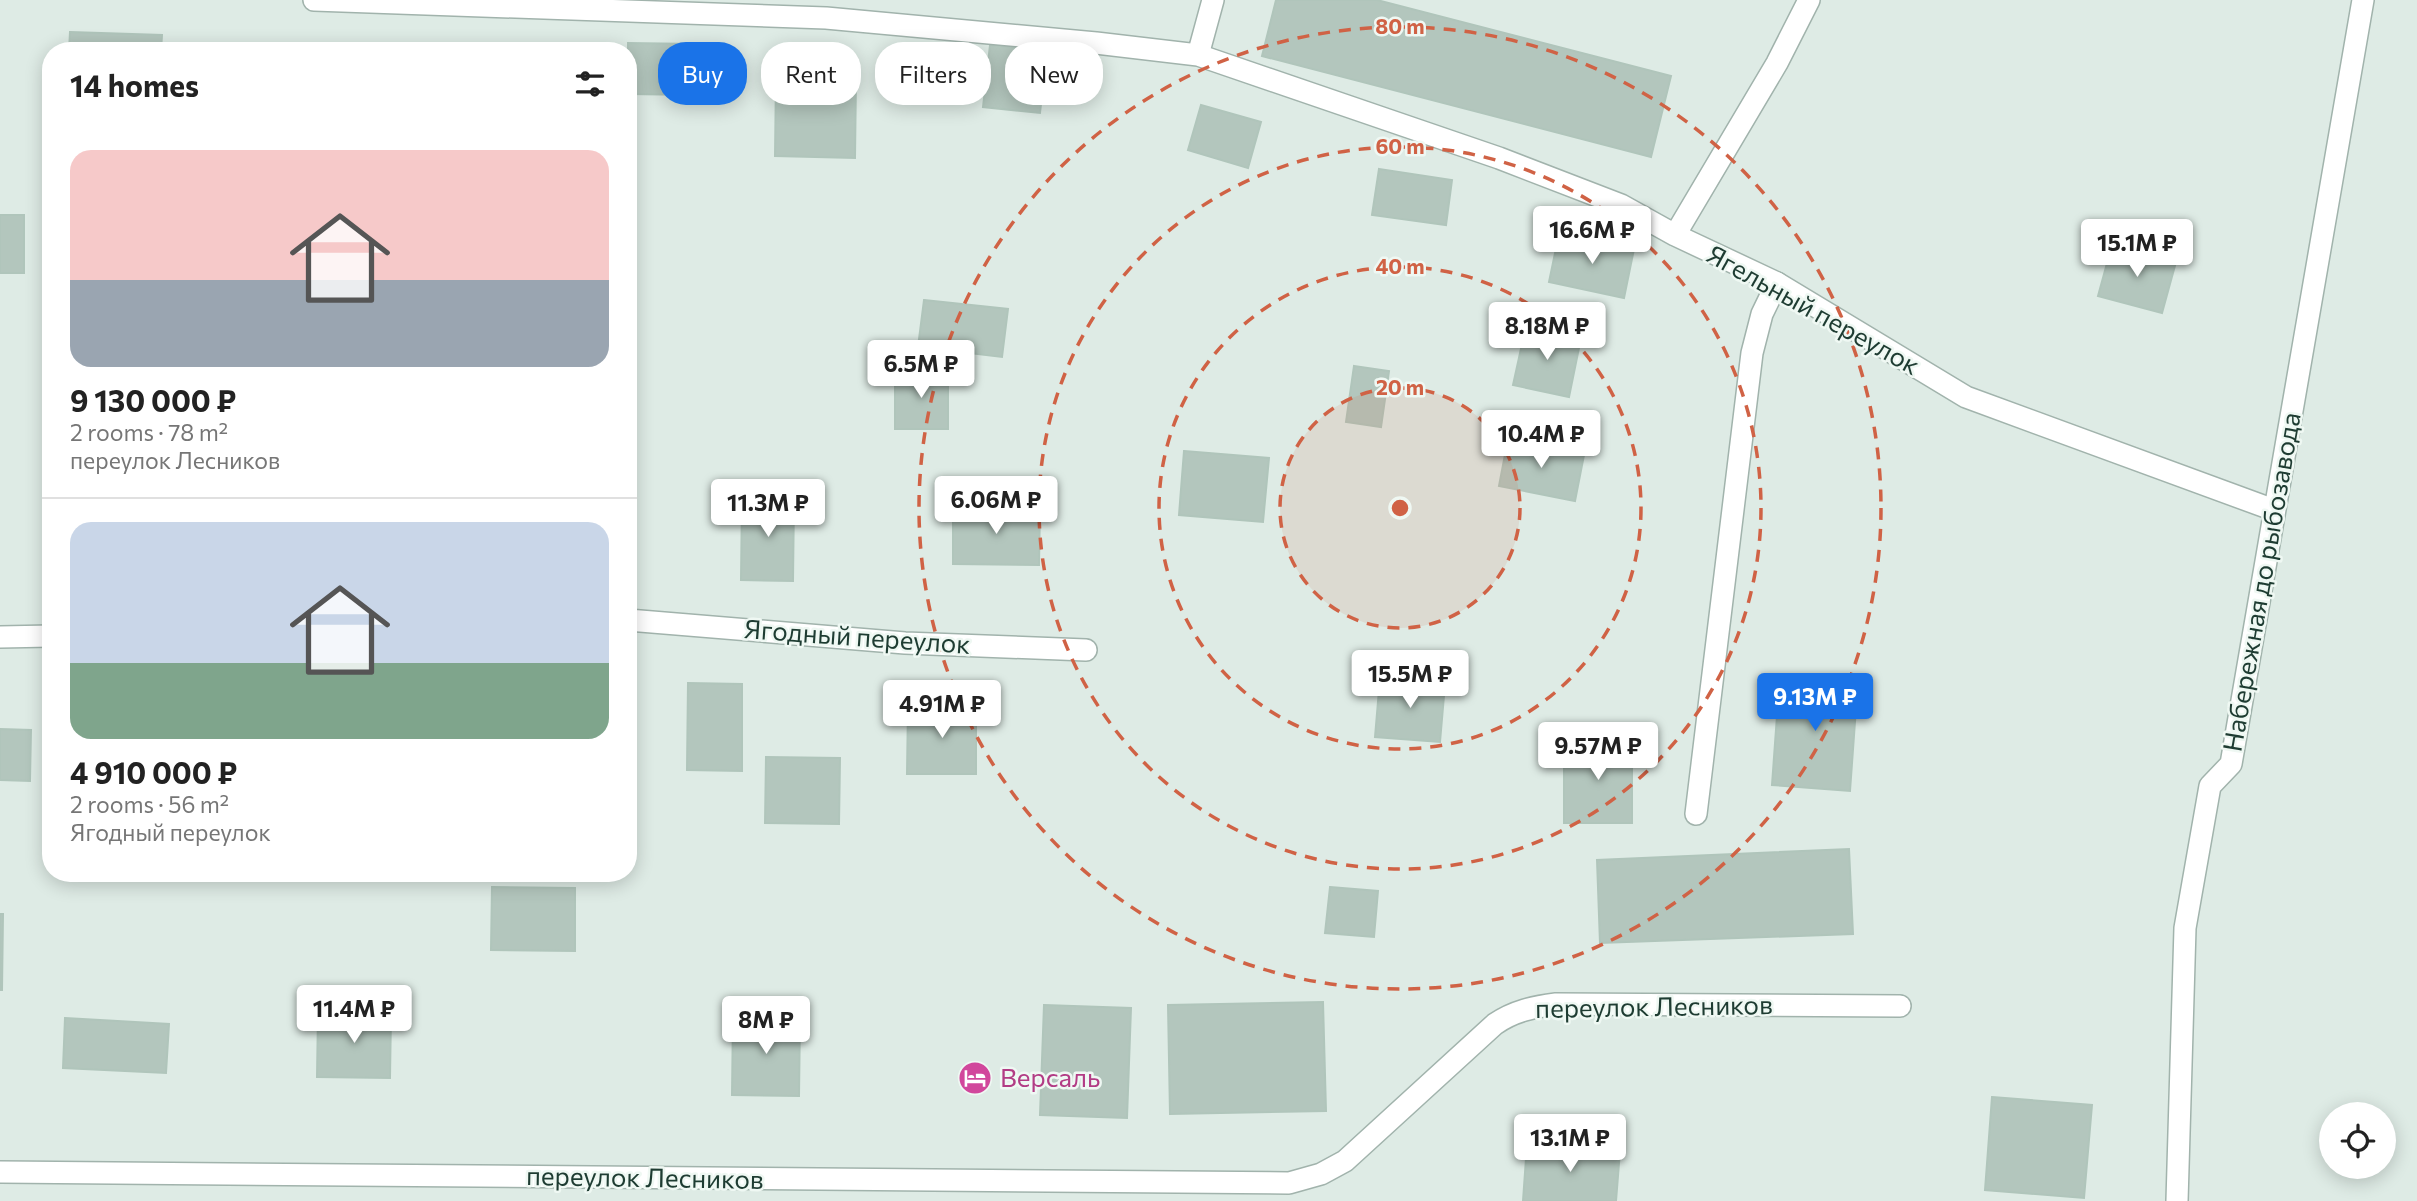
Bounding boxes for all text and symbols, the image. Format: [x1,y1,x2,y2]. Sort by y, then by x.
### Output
text: 80 m [1375,13,1425,38]
chip: Buy [658,42,747,105]
chip: Rent [761,42,861,105]
chip: Filters [875,42,991,105]
chip: New [1005,42,1103,105]
icon: filters [571,65,609,103]
text: 14 homes [70,66,199,103]
text: 60 m [1375,133,1425,158]
icon: home [277,195,403,321]
pin: 16.6M ₽ [1527,206,1657,266]
text: 16.6M ₽ [1549,215,1635,243]
pin: 15.1M ₽ [2072,219,2202,279]
text: 15.1M ₽ [2097,228,2177,256]
street label: Ягельный переулок [1702,237,1926,380]
text: 40 m [1375,253,1425,278]
pin: 8.18M ₽ [1482,302,1612,362]
text: 8.18M ₽ [1505,311,1589,339]
pin: 6.5M ₽ [864,340,978,400]
text: 6.5M ₽ [883,349,959,377]
text: 20 m [1376,374,1424,399]
text: 9 130 000 ₽ [70,381,236,418]
pin: 10.4M ₽ [1476,410,1606,470]
street label: Набережная до рыбозавода [2215,410,2306,754]
text: 2 rooms · 78 m² [70,418,228,446]
text: 10.4M ₽ [1497,419,1585,447]
text: переулок Лесников [70,446,280,474]
pin: 6.06M ₽ [931,476,1061,536]
pin: 11.3M ₽ [703,480,833,539]
text: 6.06M ₽ [951,485,1041,513]
text: 11.3M ₽ [727,488,809,516]
centre of rings [1388,496,1412,520]
icon: home [277,567,403,693]
street label: Ягодный переулок [743,612,971,659]
pin: 15.5M ₽ [1345,650,1475,710]
text: 15.5M ₽ [1368,659,1452,687]
pin: 9.13M ₽ [1750,674,1880,733]
pin: 4.91M ₽ [877,680,1007,740]
text: 9.13M ₽ [1773,682,1857,710]
text: 4.91M ₽ [899,689,985,717]
pin: 9.57M ₽ [1533,722,1663,782]
text: 9.57M ₽ [1554,731,1642,759]
text: 4 910 000 ₽ [70,753,237,790]
text: 2 rooms · 56 m² [70,790,229,818]
text: Ягодный переулок [70,818,271,846]
pin: 11.4M ₽ [289,986,419,1045]
street label: переулок Лесников [1535,988,1773,1023]
text: 11.4M ₽ [313,994,395,1022]
pin: 8M ₽ [725,996,807,1056]
text: 8M ₽ [738,1005,794,1033]
hotel icon: Версаль [956,1059,994,1097]
place label: Версаль [1000,1061,1100,1092]
map controls [2319,1102,2396,1179]
button: locate [2319,1102,2396,1179]
pin: 13.1M ₽ [1505,1114,1635,1174]
text: 13.1M ₽ [1530,1123,1610,1151]
street label: переулок Лесников [526,1159,764,1194]

